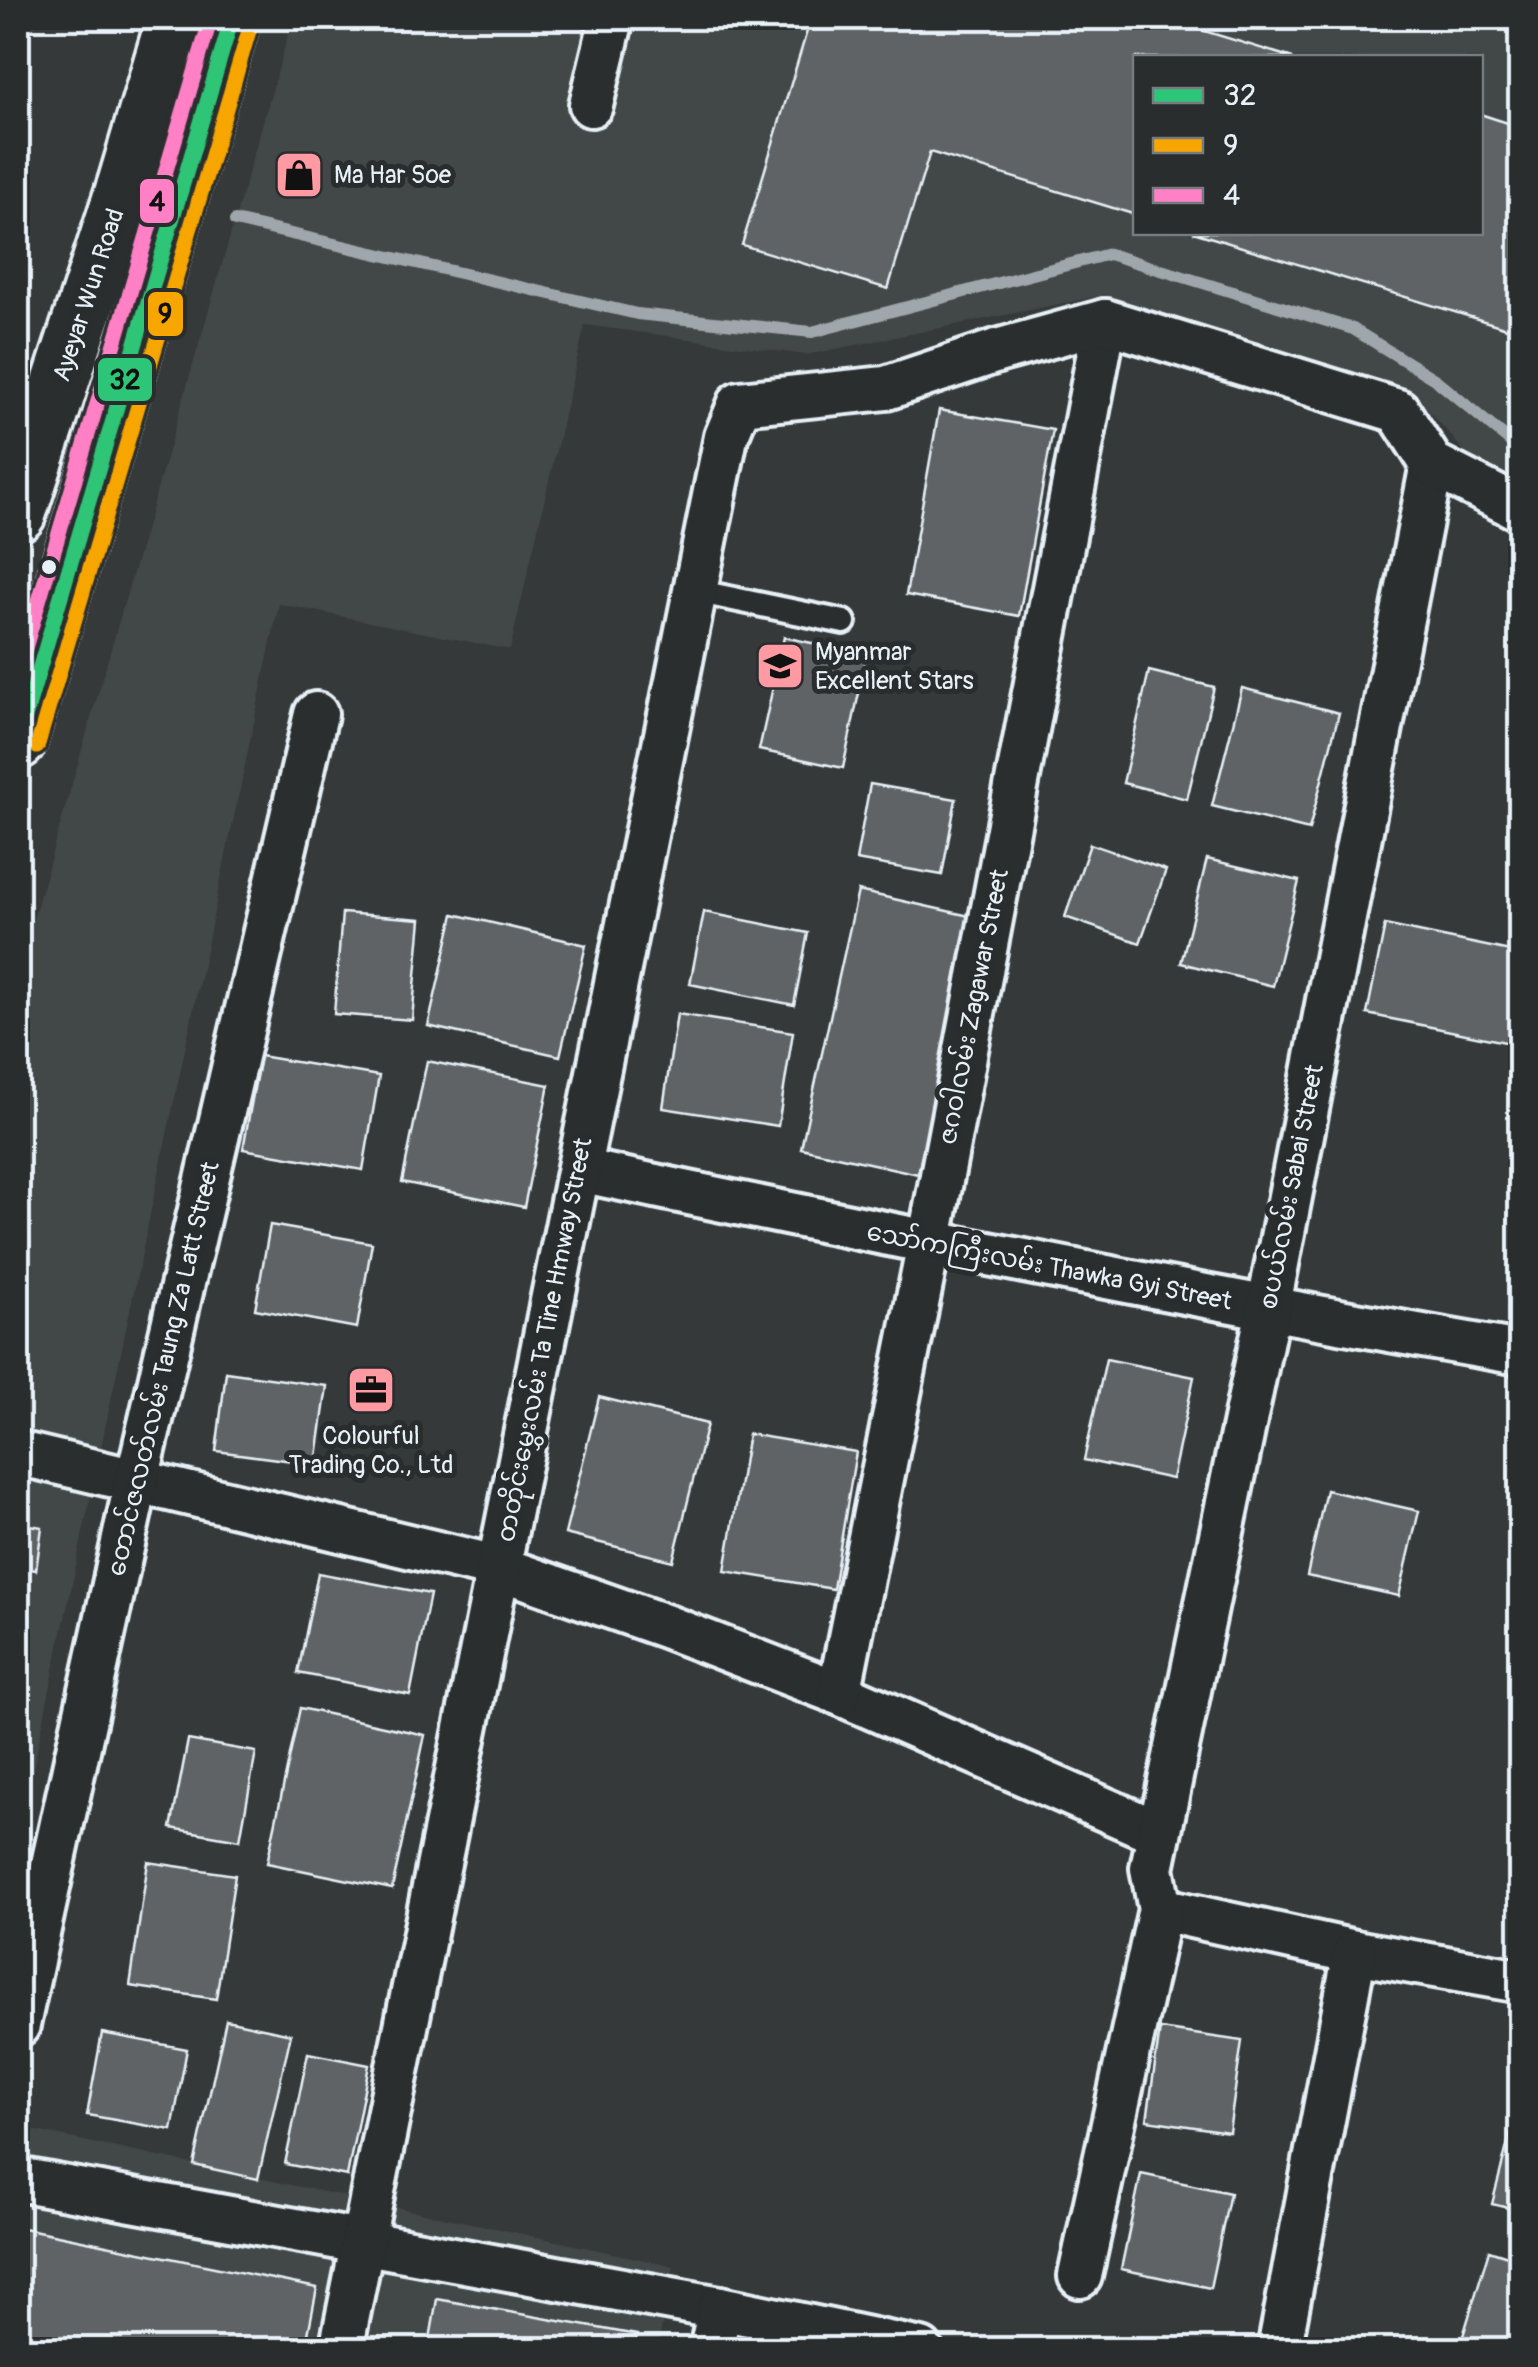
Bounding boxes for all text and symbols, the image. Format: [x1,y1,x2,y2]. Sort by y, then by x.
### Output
legend [1133,55,1483,235]
text: 32 [1223,77,1257,114]
text: 9 [1223,127,1238,164]
shop icon: Ma Har Soe [273,149,325,201]
place label: Ma Har Soe [334,160,452,191]
line badge: 4 [138,177,176,225]
text: 4 [1223,177,1240,214]
text: 4 [149,185,166,220]
street label: Ayeyar Wun Road [46,205,132,385]
line badge: 9 [146,290,185,338]
text: 9 [158,297,172,332]
line badge: 32 [96,356,154,403]
text: 32 [109,363,141,398]
unlabelled marker [39,557,59,577]
place label: Myanmar Excellent Stars [815,637,974,697]
school or university icon: Myanmar Excellent Stars [754,640,806,692]
street label: ဇဂဝါလမ်း Zagawar Street [929,865,1016,1147]
street label: စပယ်လမ်း Sabai Street [1250,1060,1331,1312]
street label: တတိုင်းမွှေးလမ်း Ta Tine Hmway Street [488,1134,604,1545]
street label: တောင်ဇလတ်လမ်း Taung Za Latt Street [98,1157,227,1579]
street label: သော်ကကြီးလမ်း Thawka Gyi Street [863,1213,1236,1322]
office icon: Colourful Trading Co., Ltd [345,1364,397,1416]
place label: Colourful Trading Co., Ltd [289,1421,453,1481]

